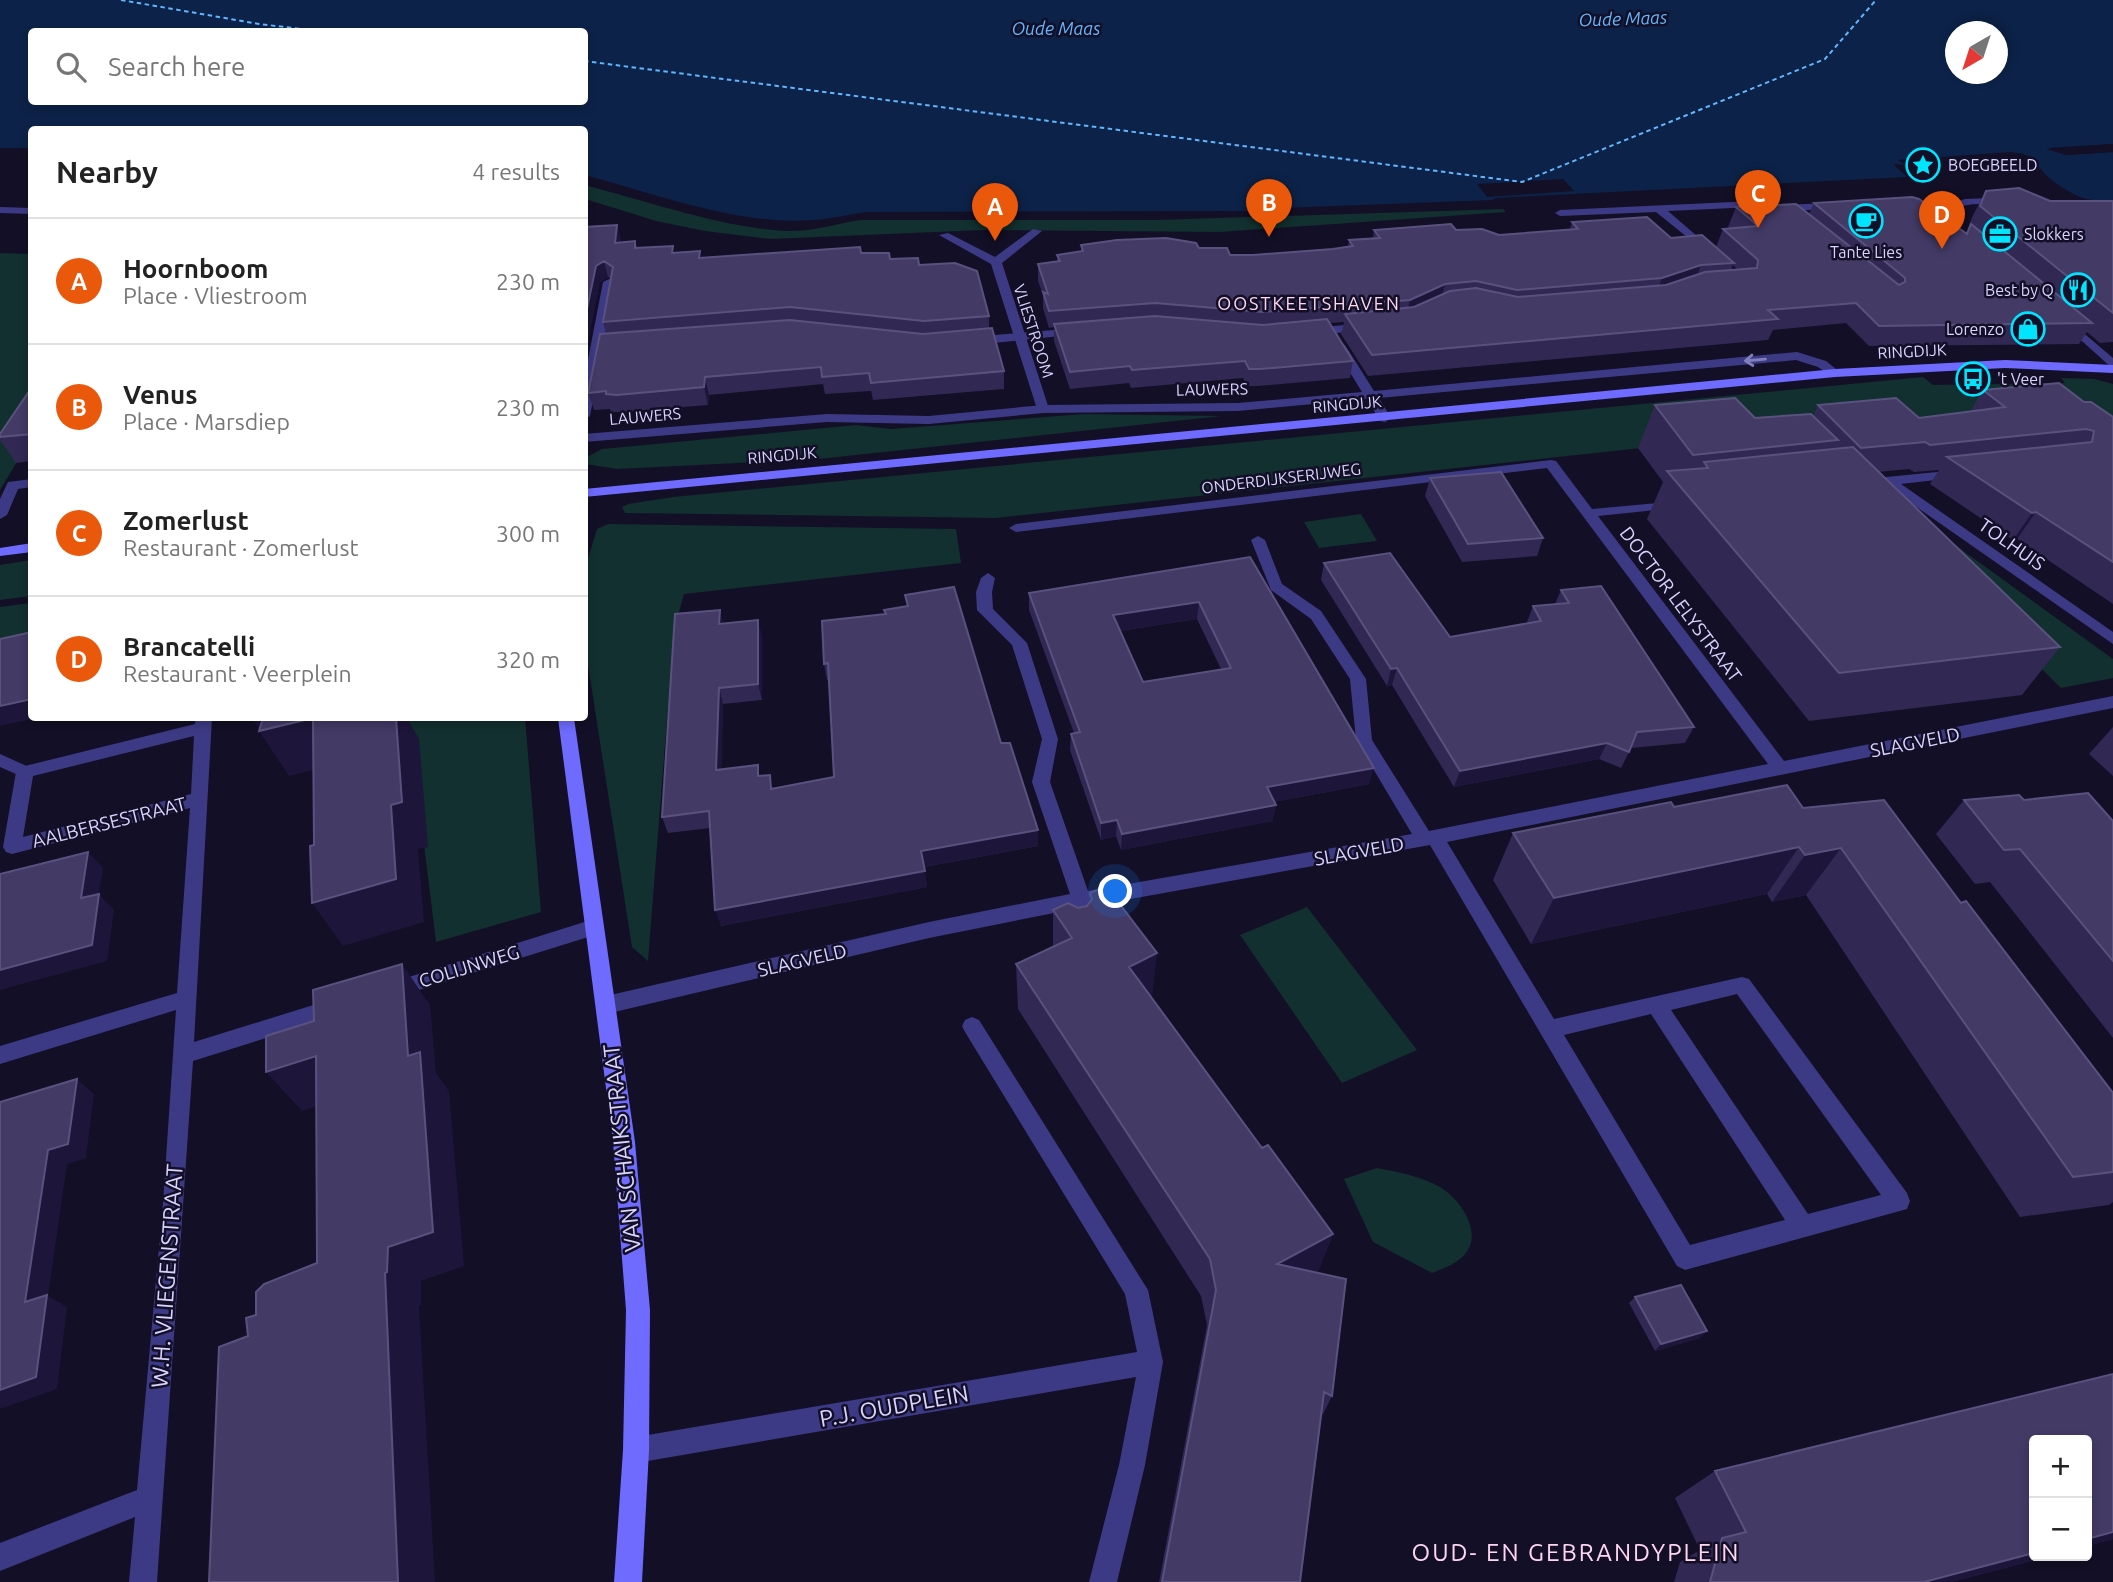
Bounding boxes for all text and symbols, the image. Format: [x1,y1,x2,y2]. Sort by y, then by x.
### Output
water label: Oude Maas [1578,6,1668,30]
water label: Oude Maas [1012,18,1101,38]
north arrow [1945,21,2008,84]
search box [28,28,588,105]
icon: search [52,48,90,86]
text: Search here [108,52,245,81]
place icon: BOEGBEELD [1904,146,1942,184]
text: Nearby [56,155,158,189]
place label: BOEGBEELD [1948,156,2037,174]
text: 4 results [472,159,560,184]
pin: C [1735,170,1781,228]
pin: B [1246,179,1292,237]
pin: A [972,183,1018,241]
pin: D [1919,191,1965,249]
cafe icon: Tante Lies [1847,202,1885,240]
office icon: Slokkers [1981,215,2019,253]
place label: Slokkers [2024,225,2084,243]
place label: Tante Lies [1830,243,1902,261]
text: Hoornboom [123,254,268,283]
text: A [71,269,87,294]
text: 230 m [496,269,560,294]
restaurant icon: Best by Q [2059,271,2097,309]
place label: Best by Q [1985,281,2054,299]
street label: VLIESTROOM [1010,282,1058,380]
text: Place · Vliestroom [123,283,308,308]
district label: OOSTKEETSHAVEN [1217,293,1401,313]
shop icon: Lorenzo [2009,310,2047,348]
place label: Lorenzo [1946,320,2004,338]
street label: RINGDIJK [1877,340,1947,362]
one-way arrow [1745,354,1767,367]
bus stop icon: 't Veer [1954,360,1992,398]
place label: 't Veer [1997,370,2044,388]
street label: LAUWERS [1176,379,1248,399]
text: Venus [123,380,198,409]
street label: RINGDIJK [1312,392,1382,416]
text: B [71,395,87,420]
text: 230 m [496,395,560,420]
street label: LAUWERS [608,404,682,428]
text: Place · Marsdiep [123,409,290,434]
street label: RINGDIJK [747,443,817,467]
street label: ONDERDIJKSERIJWEG [1200,459,1362,497]
text: Zomerlust [123,506,249,535]
street label: TOLHUIS [1975,513,2049,575]
text: C [72,521,86,546]
text: 300 m [496,521,560,546]
street label: DOCTOR LELYSTRAAT [1616,522,1747,686]
text: Restaurant · Zomerlust [123,535,359,560]
text: Brancatelli [123,632,255,661]
text: D [71,647,87,672]
text: 320 m [496,647,560,672]
text: Restaurant · Veerplein [123,661,352,686]
street label: SLAGVELD [1868,723,1962,761]
street label: AALBERSESTRAAT [30,792,189,852]
street label: SLAGVELD [1312,832,1406,870]
your location [1098,874,1132,908]
street label: SLAGVELD [755,939,849,981]
street label: COLIJNWEG [416,940,522,992]
street label: VAN SCHAIKSTRAAT [598,1043,645,1253]
street label: W.H. VLIEGENSTRAAT [146,1163,187,1389]
street label: P.J. OUDPLEIN [817,1380,970,1431]
map controls [2029,1435,2092,1561]
button: + [2029,1435,2092,1498]
button: − [2029,1498,2092,1561]
district label: OUD- EN GEBRANDYPLEIN [1412,1539,1740,1566]

